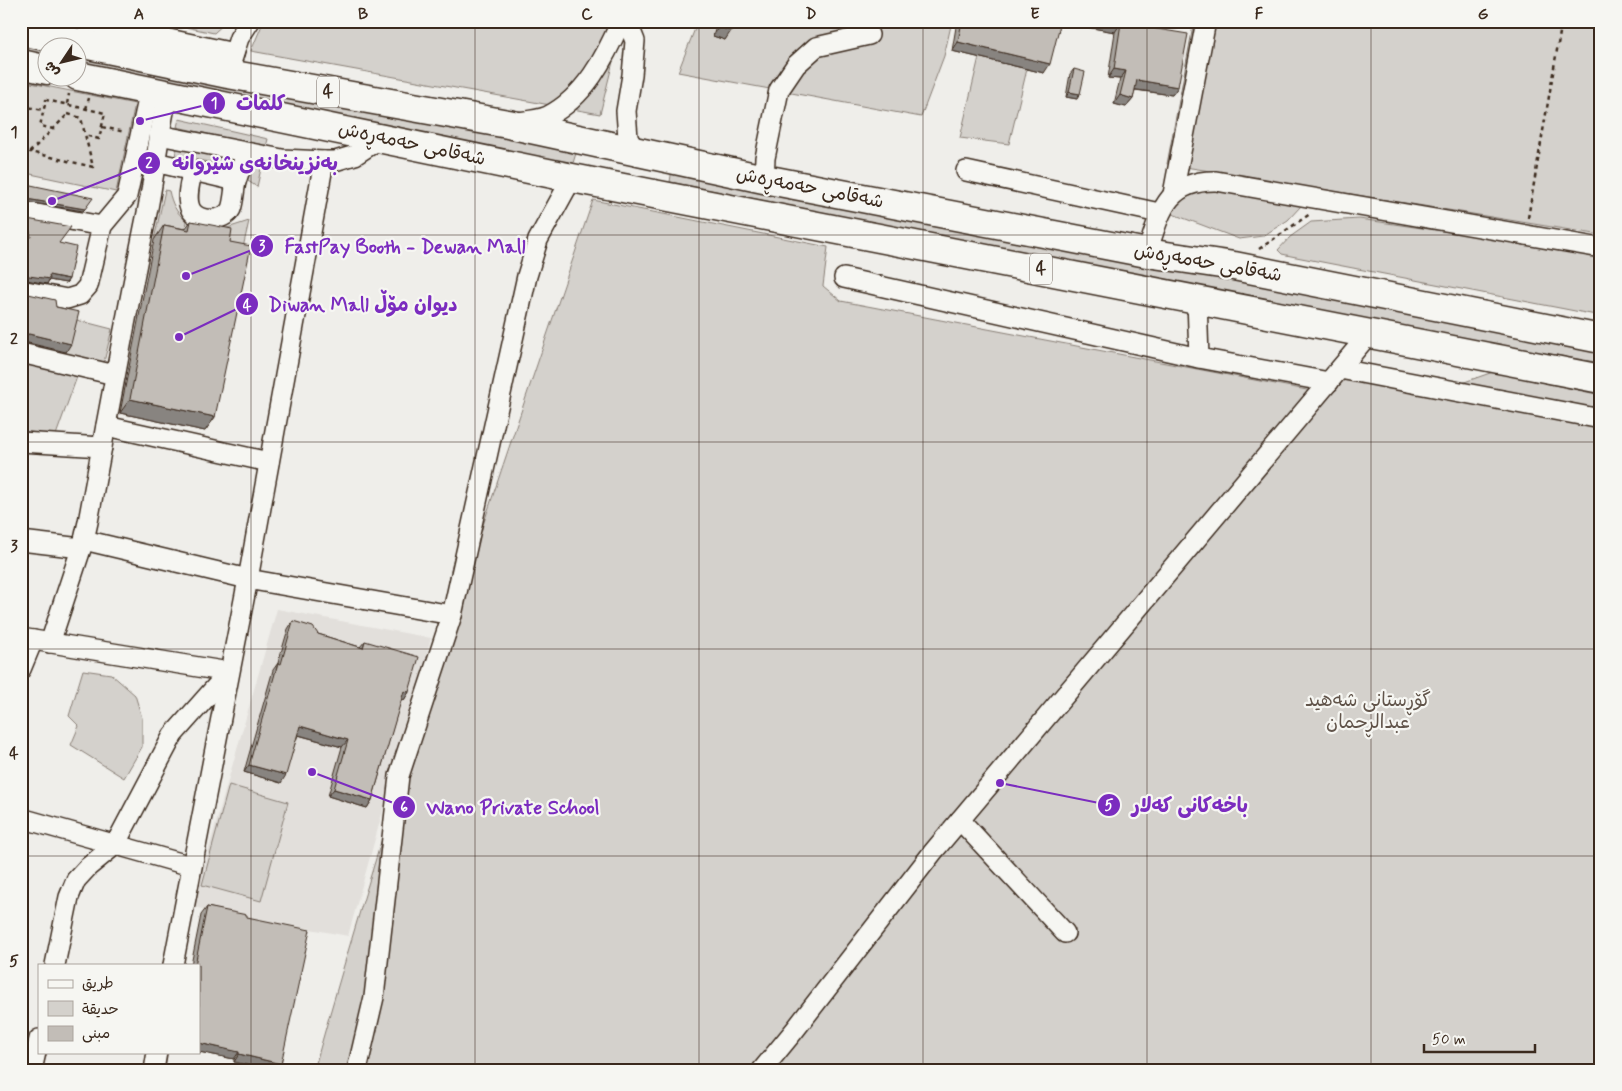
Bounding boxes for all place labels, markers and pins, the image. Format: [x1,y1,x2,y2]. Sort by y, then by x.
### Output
callout: كلمات [201,86,296,121]
callout: بەنزینخانەی شێروانە [137,145,348,180]
callout: FastPay Booth - Dewan Mall [250,228,534,263]
callout: Diwan Mall دیوان مۆڵ [235,287,467,322]
callout: باخەکانی کەلار [1097,787,1258,822]
callout: Wano Private School [392,790,610,825]

